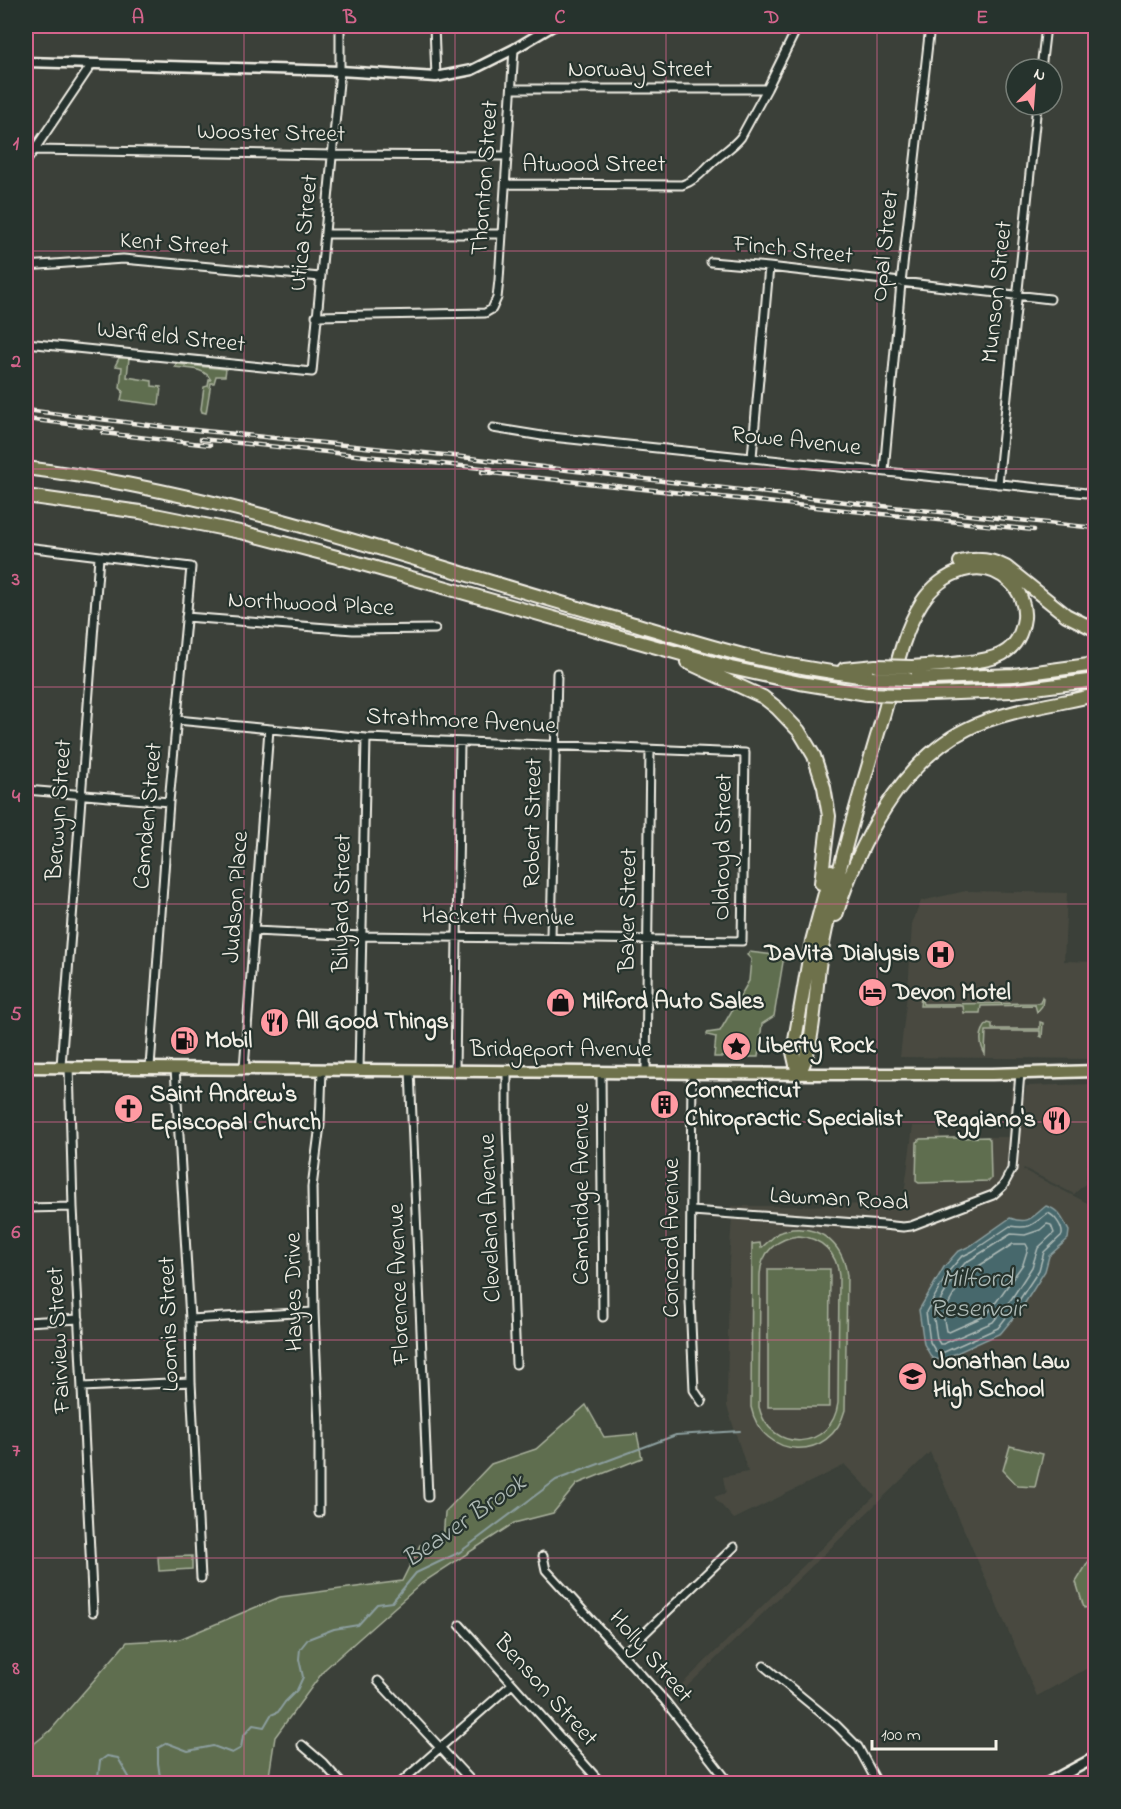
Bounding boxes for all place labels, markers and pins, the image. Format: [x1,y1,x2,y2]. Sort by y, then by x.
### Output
place label: DaVita Dialysis [764,937,920,973]
hospital icon: DaVita Dialysis [925,938,957,970]
place label: Devon Motel [892,976,1011,1011]
hotel icon: Devon Motel [856,977,888,1009]
place label: Milford Auto Sales [582,985,764,1020]
shop icon: Milford Auto Sales [545,986,577,1018]
place label: All Good Things [296,1005,449,1041]
restaurant icon: All Good Things [259,1006,291,1038]
place label: Mobil [205,1024,252,1059]
fuel station icon: Mobil [168,1025,200,1057]
place label: Liberty Rock [757,1029,876,1065]
place icon: Liberty Rock [720,1030,752,1062]
place label: Connecticut Chiropractic Specialist [685,1074,904,1137]
place label: Saint Andrew's Episcopal Church [150,1078,321,1141]
building icon: Connecticut Chiropractic Specialist [648,1089,680,1121]
church icon: Saint Andrew's Episcopal Church [113,1093,145,1125]
place label: Reggiano's [934,1103,1036,1139]
restaurant icon: Reggiano's [1041,1104,1073,1136]
place label: Jonathan Law High School [933,1345,1070,1409]
school or university icon: Jonathan Law High School [896,1360,928,1392]

